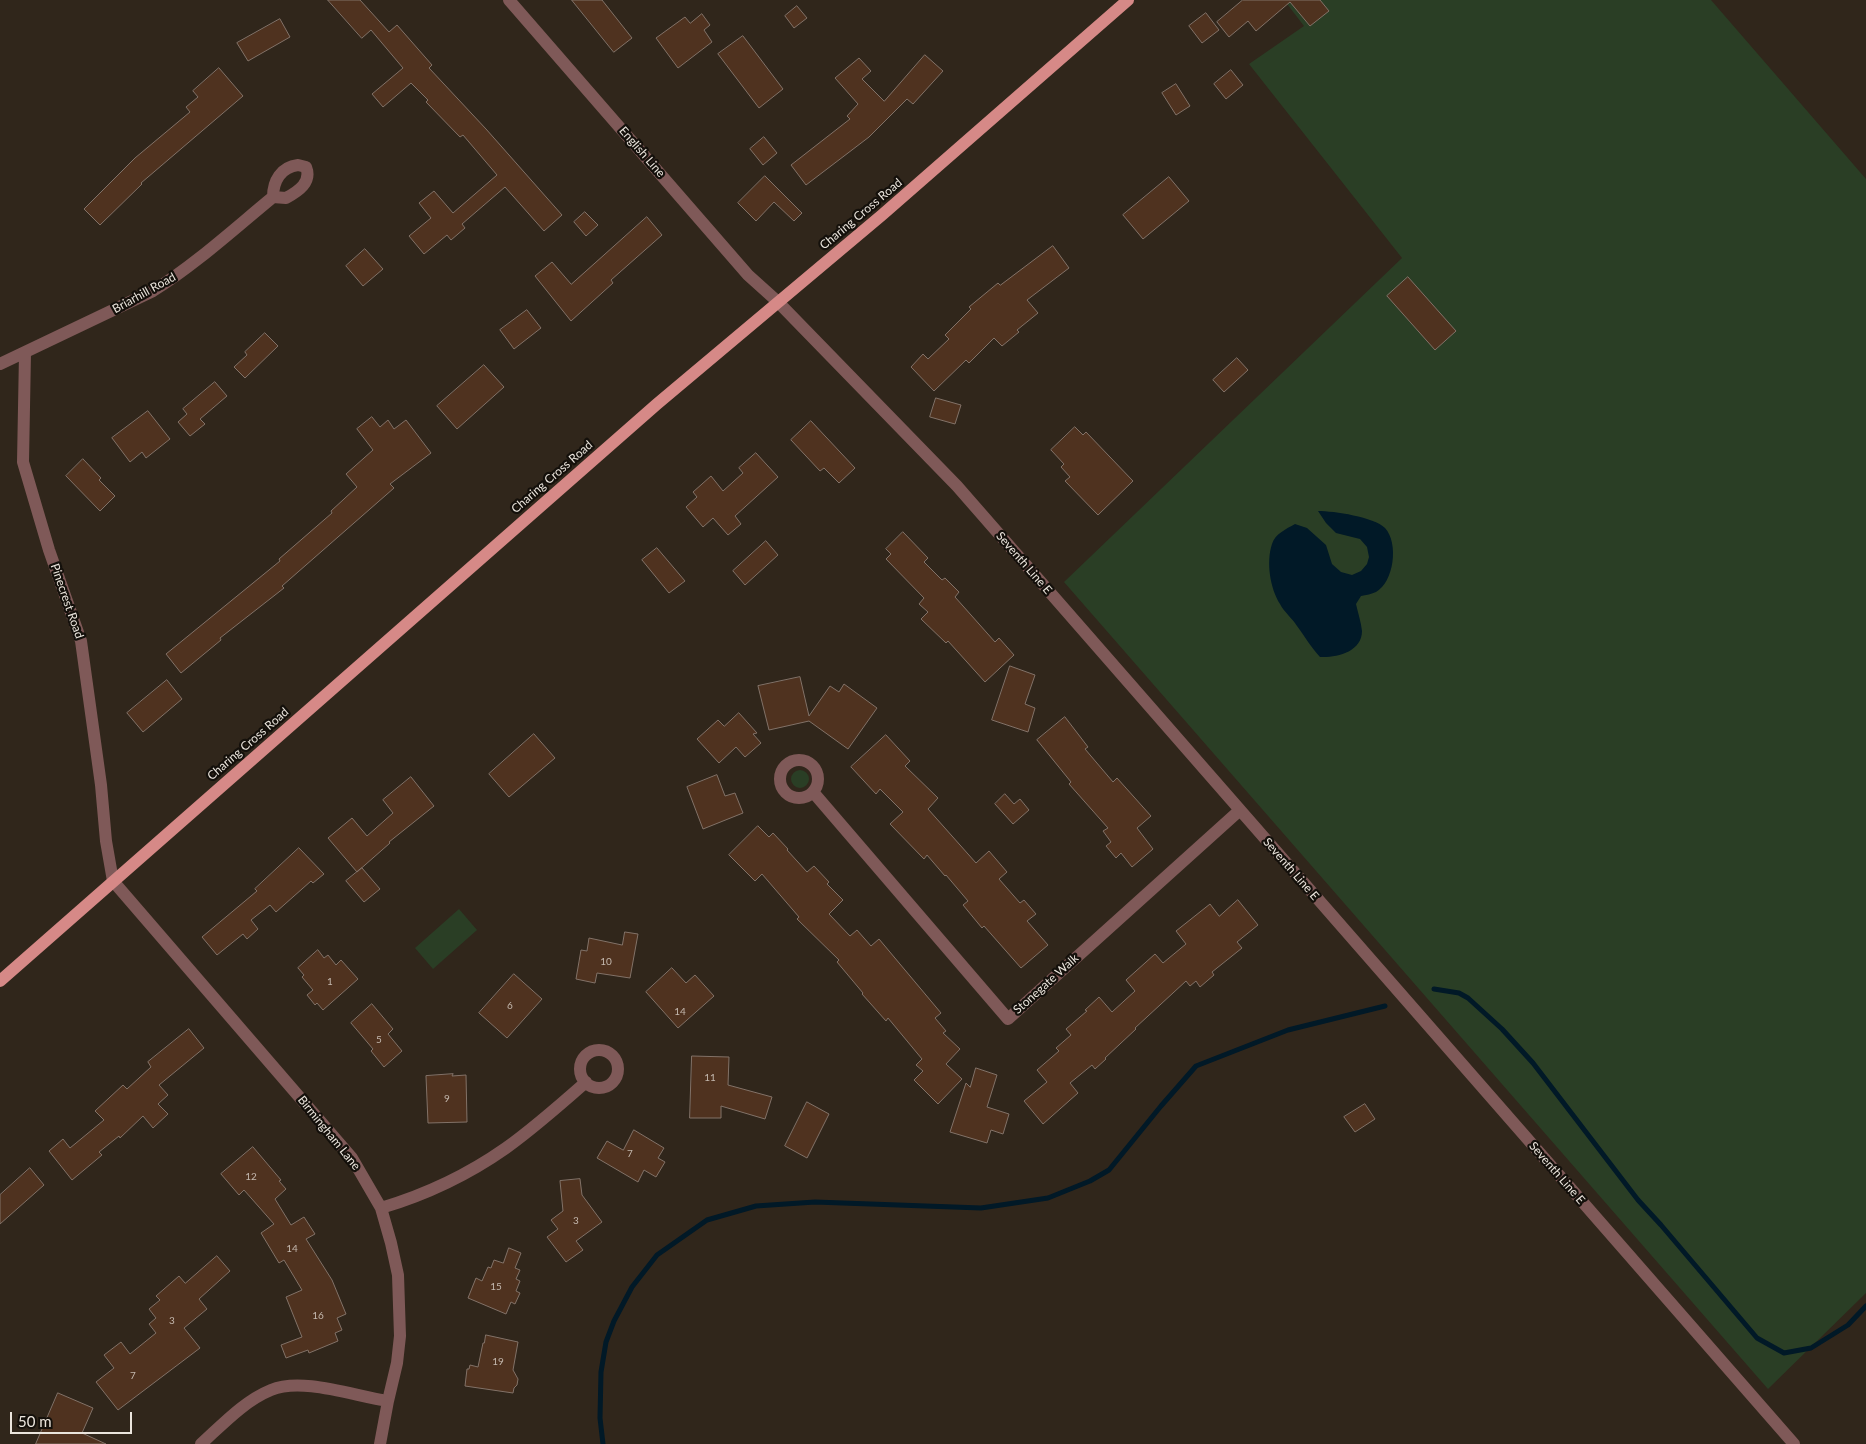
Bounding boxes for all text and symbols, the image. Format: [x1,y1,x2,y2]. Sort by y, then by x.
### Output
street label: English Line [616,124,668,180]
street label: Charing Cross Road [817,175,905,253]
street label: Briarhill Road [110,270,178,316]
street label: Charing Cross Road [508,438,596,516]
street label: Seventh Line E [993,529,1055,597]
street label: Pinecrest Road [47,562,87,640]
street label: Charing Cross Road [204,705,292,783]
street label: Seventh Line E [1260,835,1322,903]
street label: Stonegate Walk [1010,951,1082,1017]
house number: 10 [600,956,612,968]
house number: 1 [327,976,333,988]
house number: 6 [507,1000,513,1012]
house number: 14 [674,1006,686,1018]
house number: 5 [376,1034,382,1046]
house number: 11 [704,1072,716,1084]
street label: Birmingham Lane [295,1093,363,1173]
house number: 9 [444,1093,450,1105]
street label: Seventh Line E [1526,1139,1588,1207]
house number: 7 [627,1148,633,1160]
house number: 12 [245,1171,257,1183]
house number: 3 [573,1215,579,1227]
house number: 14 [286,1243,298,1255]
house number: 15 [490,1281,502,1293]
house number: 16 [312,1310,324,1322]
house number: 3 [169,1315,175,1327]
house number: 19 [492,1356,504,1368]
house number: 7 [130,1370,136,1382]
scale bar [12,1402,135,1434]
text: 50 m [18,1412,52,1430]

